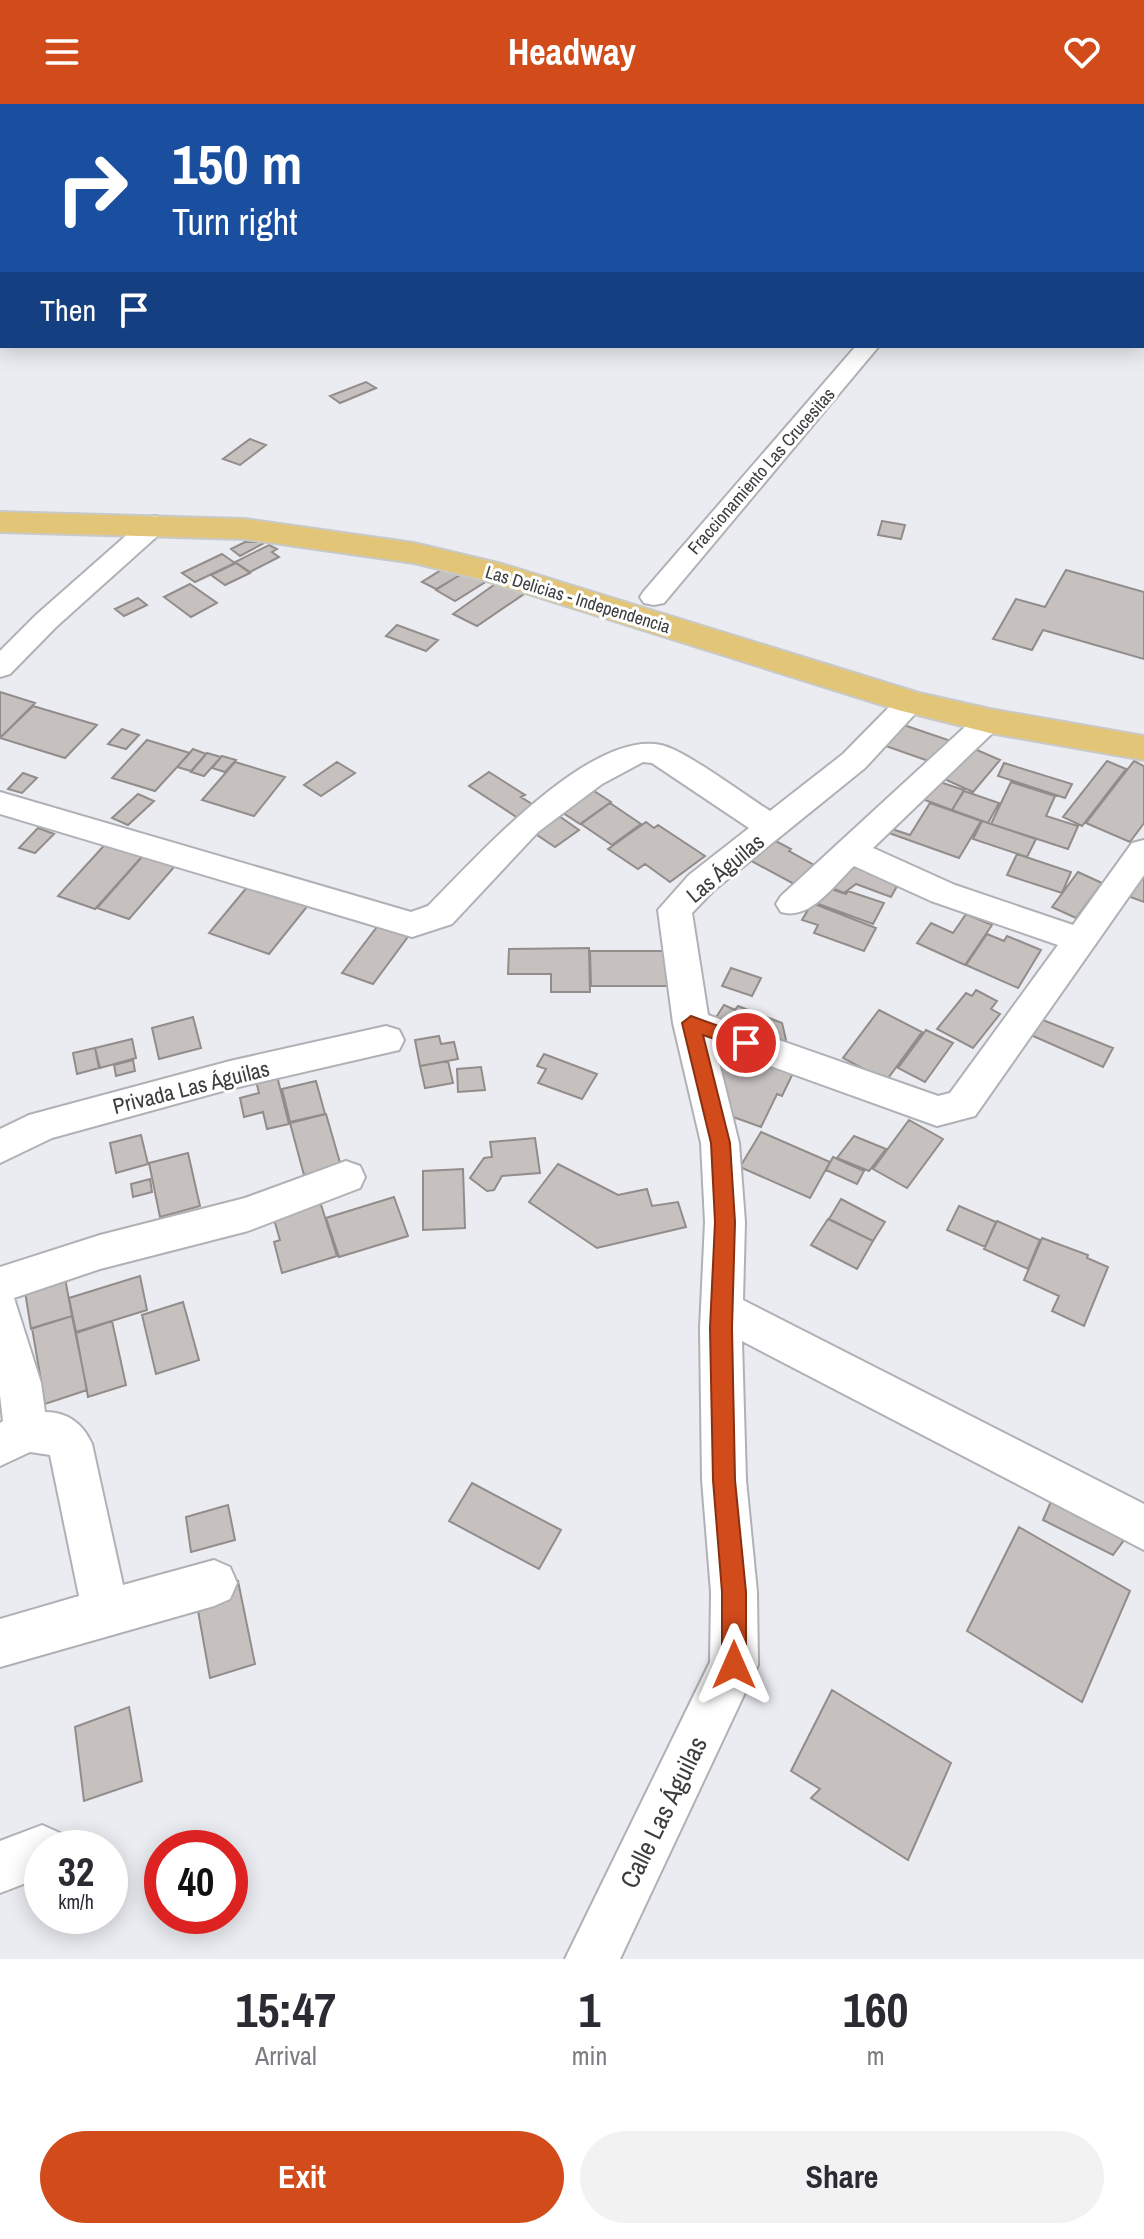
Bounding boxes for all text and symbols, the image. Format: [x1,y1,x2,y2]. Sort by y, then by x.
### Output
text: Headway [508,28,636,76]
icon: menu [40,30,84,74]
icon: heart [1060,30,1104,74]
text: 150 m [172,126,302,201]
icon: right [40,136,144,240]
text: Turn right [172,198,297,246]
icon: arrive [112,288,156,332]
text: Then [40,290,96,330]
street label: Fraccionamiento Las Crucesitas [682,382,840,560]
street label: Las Delicias - Independencia [483,559,673,639]
street label: Las Águilas [680,827,770,909]
pin [712,1009,780,1077]
icon: arrive [724,1021,768,1065]
street label: Privada Las Águilas [110,1053,272,1121]
position arrow [692,1623,776,1707]
street label: Calle Las Águilas [611,1730,715,1894]
speed limit sign: 40 [144,1830,248,1934]
text: 32 [58,1845,94,1898]
text: km/h [58,1888,94,1915]
text: 15:47 [236,1977,336,2042]
text: 1 [579,1977,600,2042]
text: 160 [843,1977,908,2042]
text: Arrival [255,2038,317,2073]
text: min [572,2038,607,2073]
text: m [867,2038,885,2073]
button: Exit [40,2131,564,2223]
button: Share [580,2131,1104,2223]

